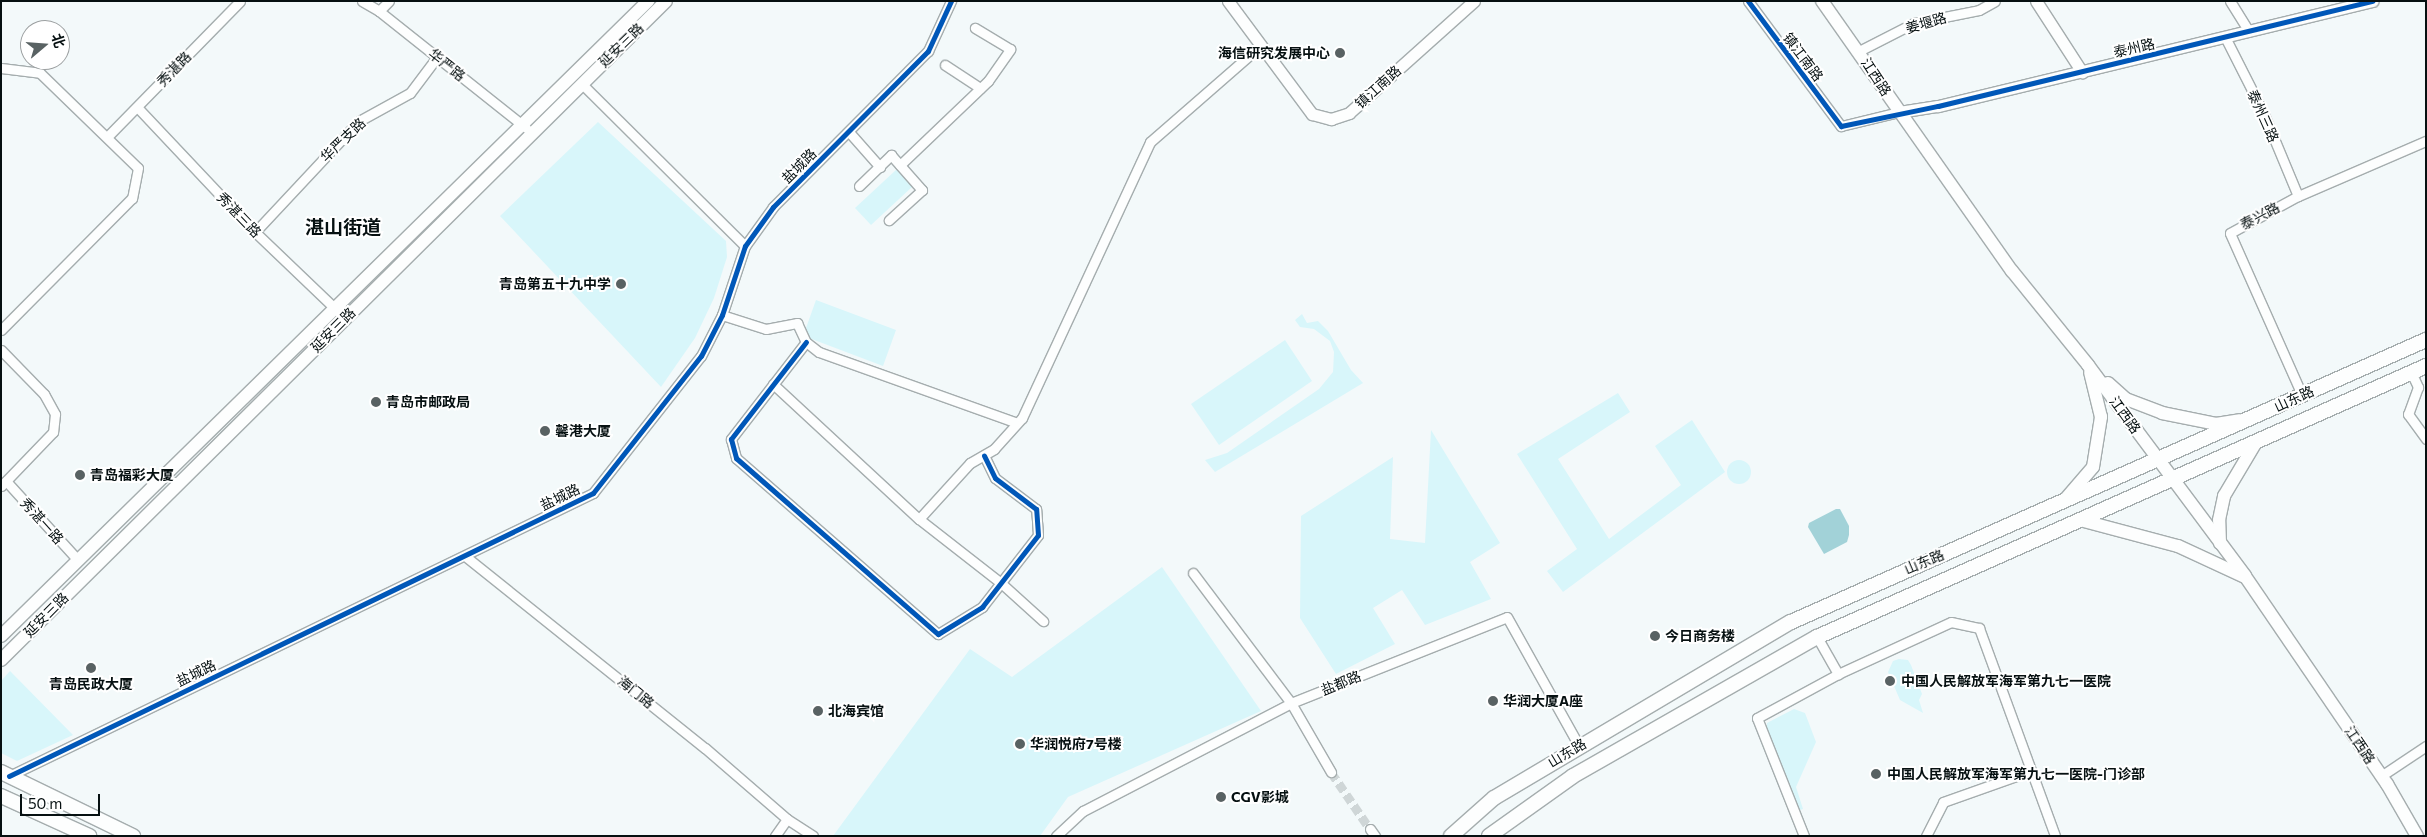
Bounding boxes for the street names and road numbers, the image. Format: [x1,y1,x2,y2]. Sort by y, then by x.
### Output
street label: 姜堰路 [1903,9,1949,37]
street label: 延安三路 [595,20,647,70]
street label: 镇江南路 [1779,30,1827,84]
street label: 泰州路 [2112,35,2156,61]
street label: 华严路 [425,45,469,85]
street label: 秀湛路 [153,48,195,90]
street label: 江西路 [1858,55,1894,99]
street label: 镇江南路 [1352,62,1404,112]
street label: 泰州三路 [2244,87,2282,145]
street label: 华严支路 [317,115,369,165]
street label: 盐城路 [778,145,820,187]
street label: 秀湛三路 [214,189,264,241]
street label: 泰兴路 [2238,199,2282,233]
street label: 延安三路 [307,304,359,356]
street label: 山东路 [2271,383,2317,415]
street label: 江西路 [2106,393,2144,437]
street label: 盐城路 [537,480,583,514]
street label: 秀湛一路 [17,495,67,547]
street label: 山东路 [1901,546,1947,578]
street label: 延安三路 [20,589,72,641]
street label: 盐城路 [173,656,219,690]
street label: 盐都路 [1318,667,1364,699]
street label: 海门路 [614,672,658,712]
street label: 江西路 [2341,723,2379,767]
street label: 山东路 [1545,735,1589,771]

